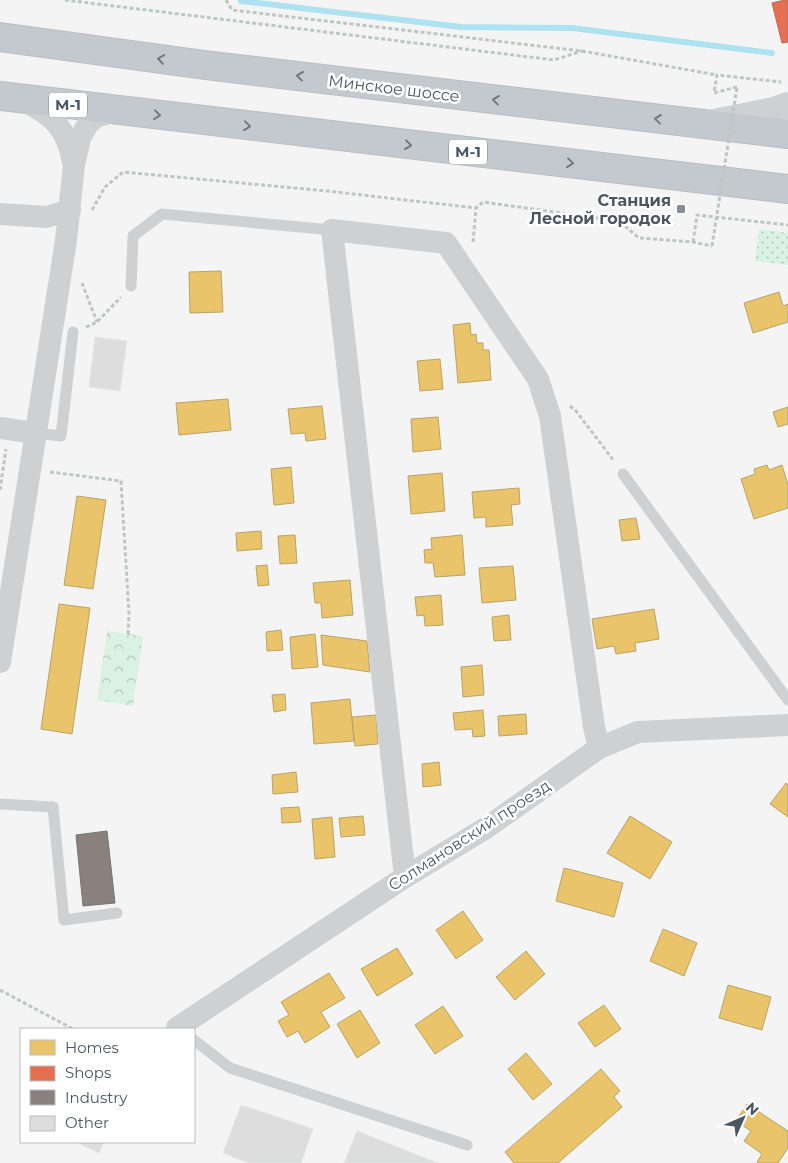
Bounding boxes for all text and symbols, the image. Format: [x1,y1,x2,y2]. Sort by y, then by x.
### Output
one-way arrow [156,54,164,65]
one-way arrow [296,71,304,82]
street label: Минское шоссе [327,71,461,106]
road number: М-1 [49,92,87,118]
one-way arrow [492,95,500,106]
one-way arrow [153,109,161,120]
one-way arrow [653,114,661,125]
one-way arrow [243,120,251,131]
one-way arrow [405,139,413,150]
road number: М-1 [449,140,487,164]
one-way arrow [566,157,574,168]
place label: Станция Лесной городок [529,191,672,228]
marker: Станция Лесной городок [675,203,687,215]
street label: Солмановский проезд [385,776,554,895]
legend [20,1028,195,1143]
text: Homes [65,1038,119,1057]
text: Shops [65,1063,111,1082]
text: Industry [65,1088,128,1107]
north arrow [718,1093,768,1143]
text: N [742,1098,763,1119]
text: Other [65,1113,109,1132]

